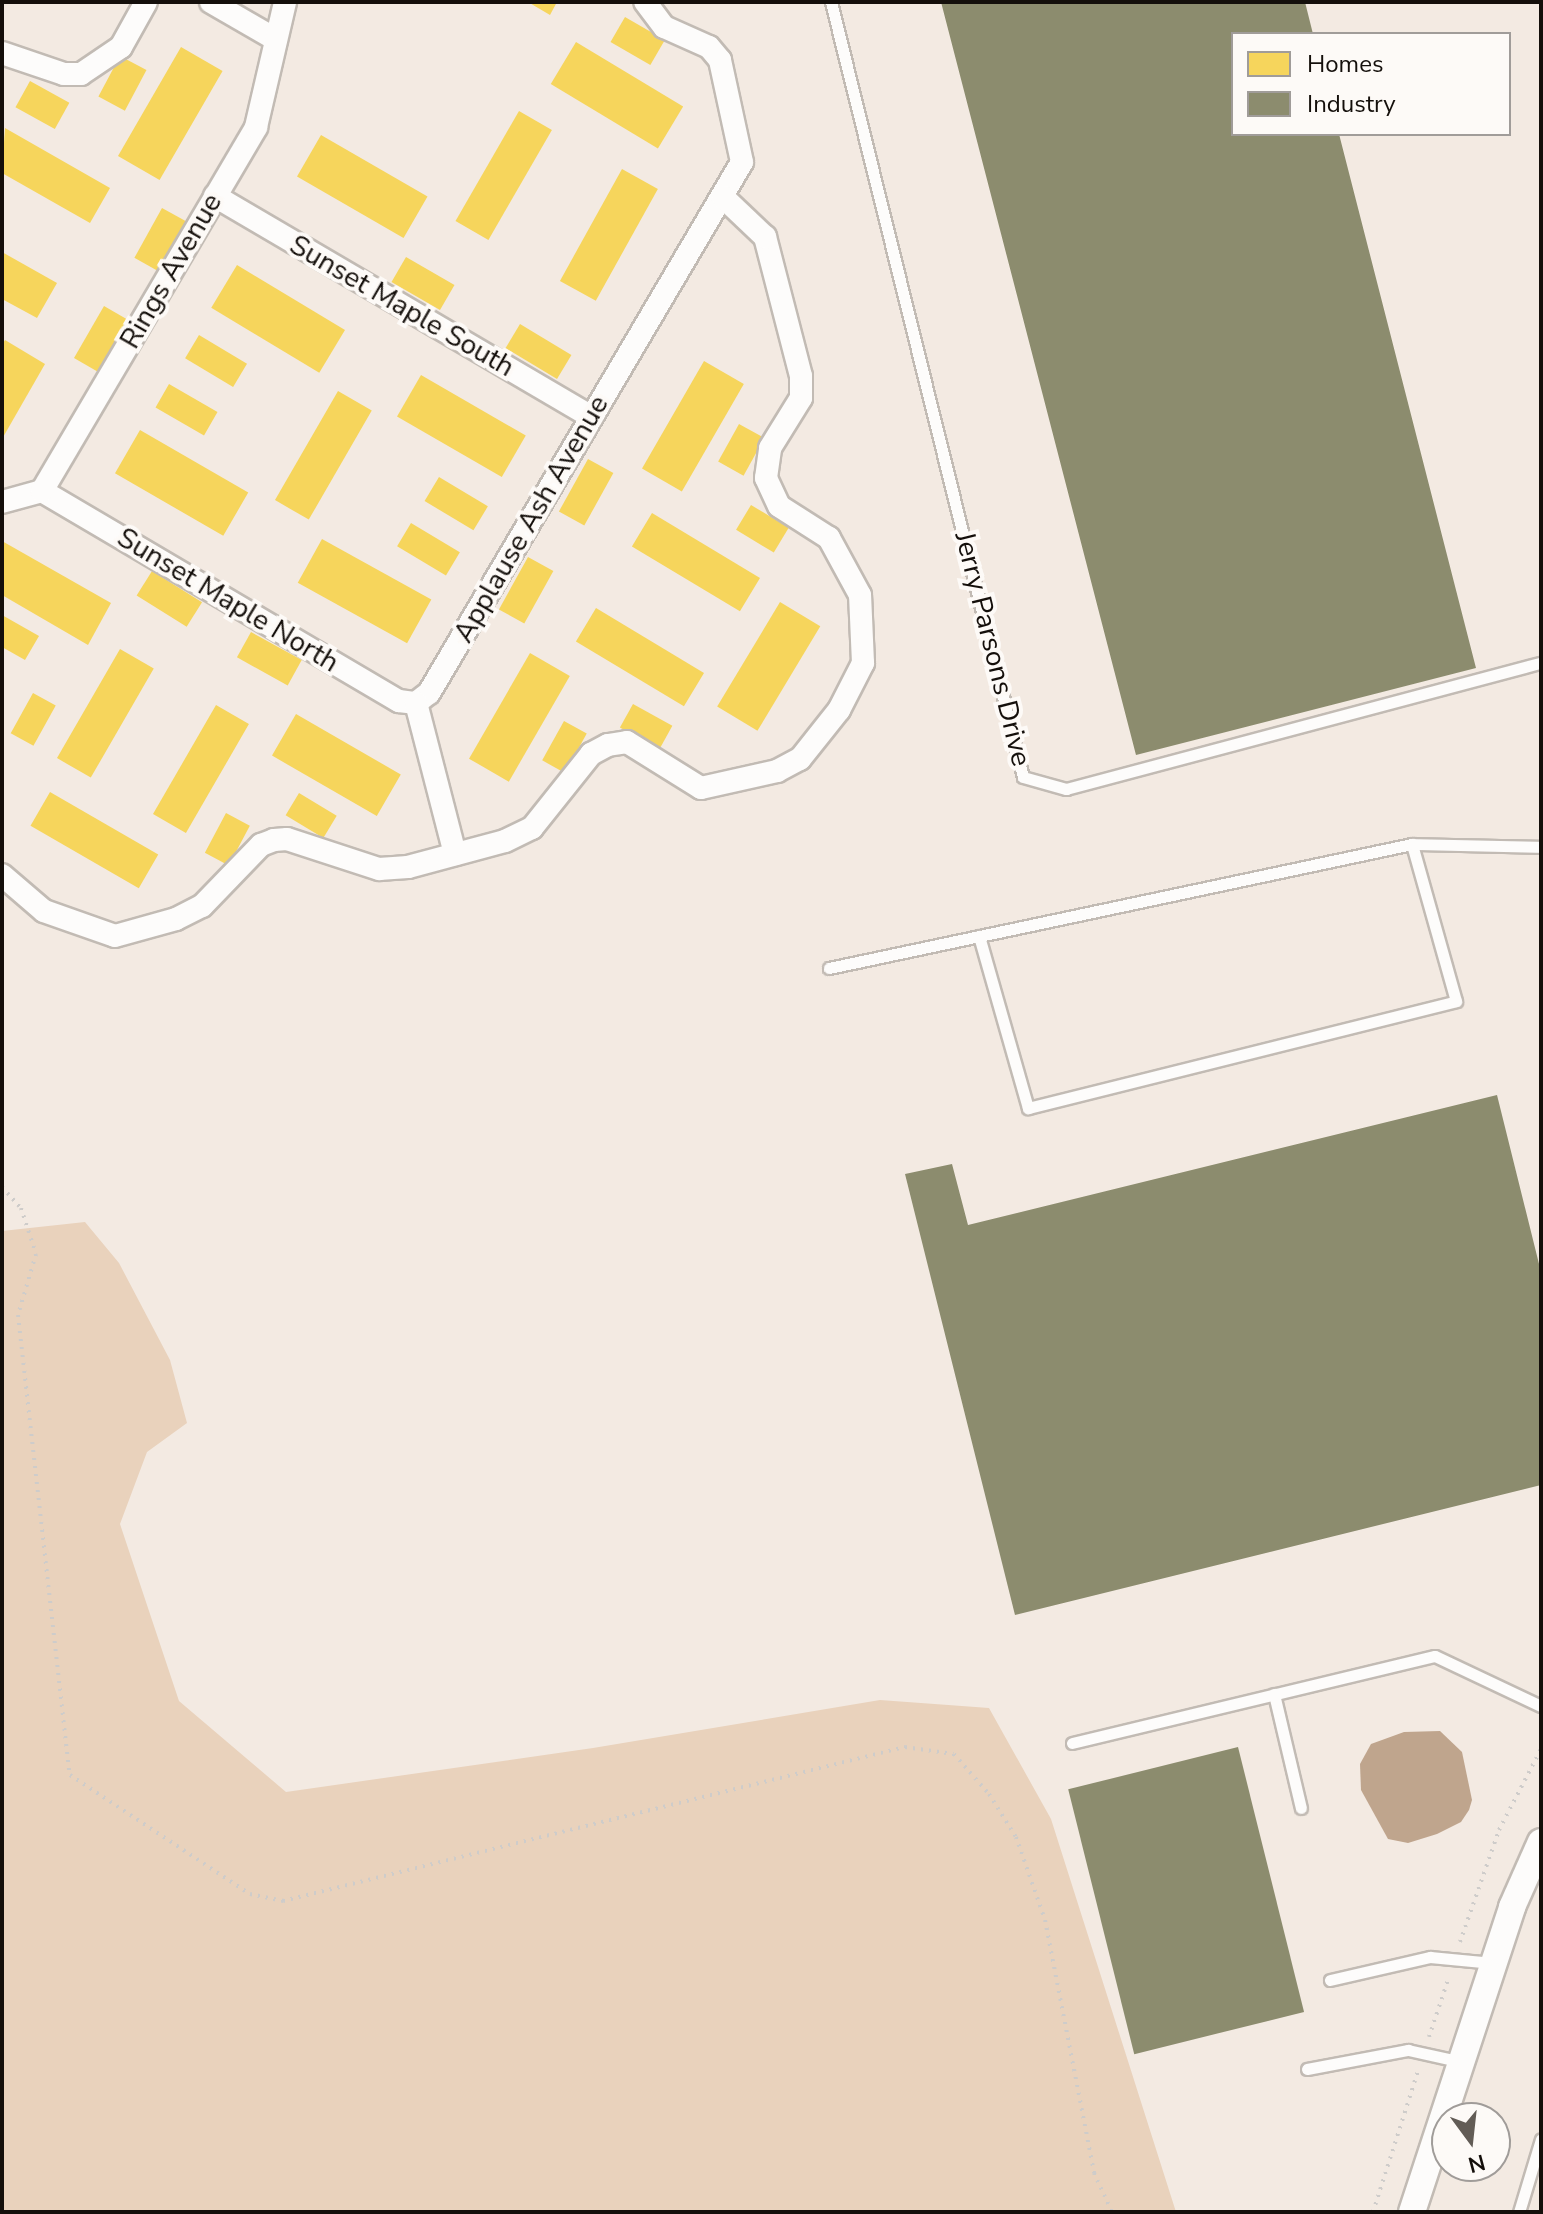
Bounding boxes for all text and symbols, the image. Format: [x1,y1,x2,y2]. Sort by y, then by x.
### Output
legend [1231,32,1511,136]
text: Homes [1307,48,1383,80]
text: Industry [1307,88,1396,120]
street label: Rings Avenue [113,187,229,355]
street label: Sunset Maple South [284,228,520,384]
street label: Applause Ash Avenue [447,390,615,648]
street label: Sunset Maple North [111,521,345,679]
street label: Jerry Parsons Drive [948,528,1038,770]
north arrow [1431,2102,1511,2182]
text: N [1465,2147,1489,2180]

